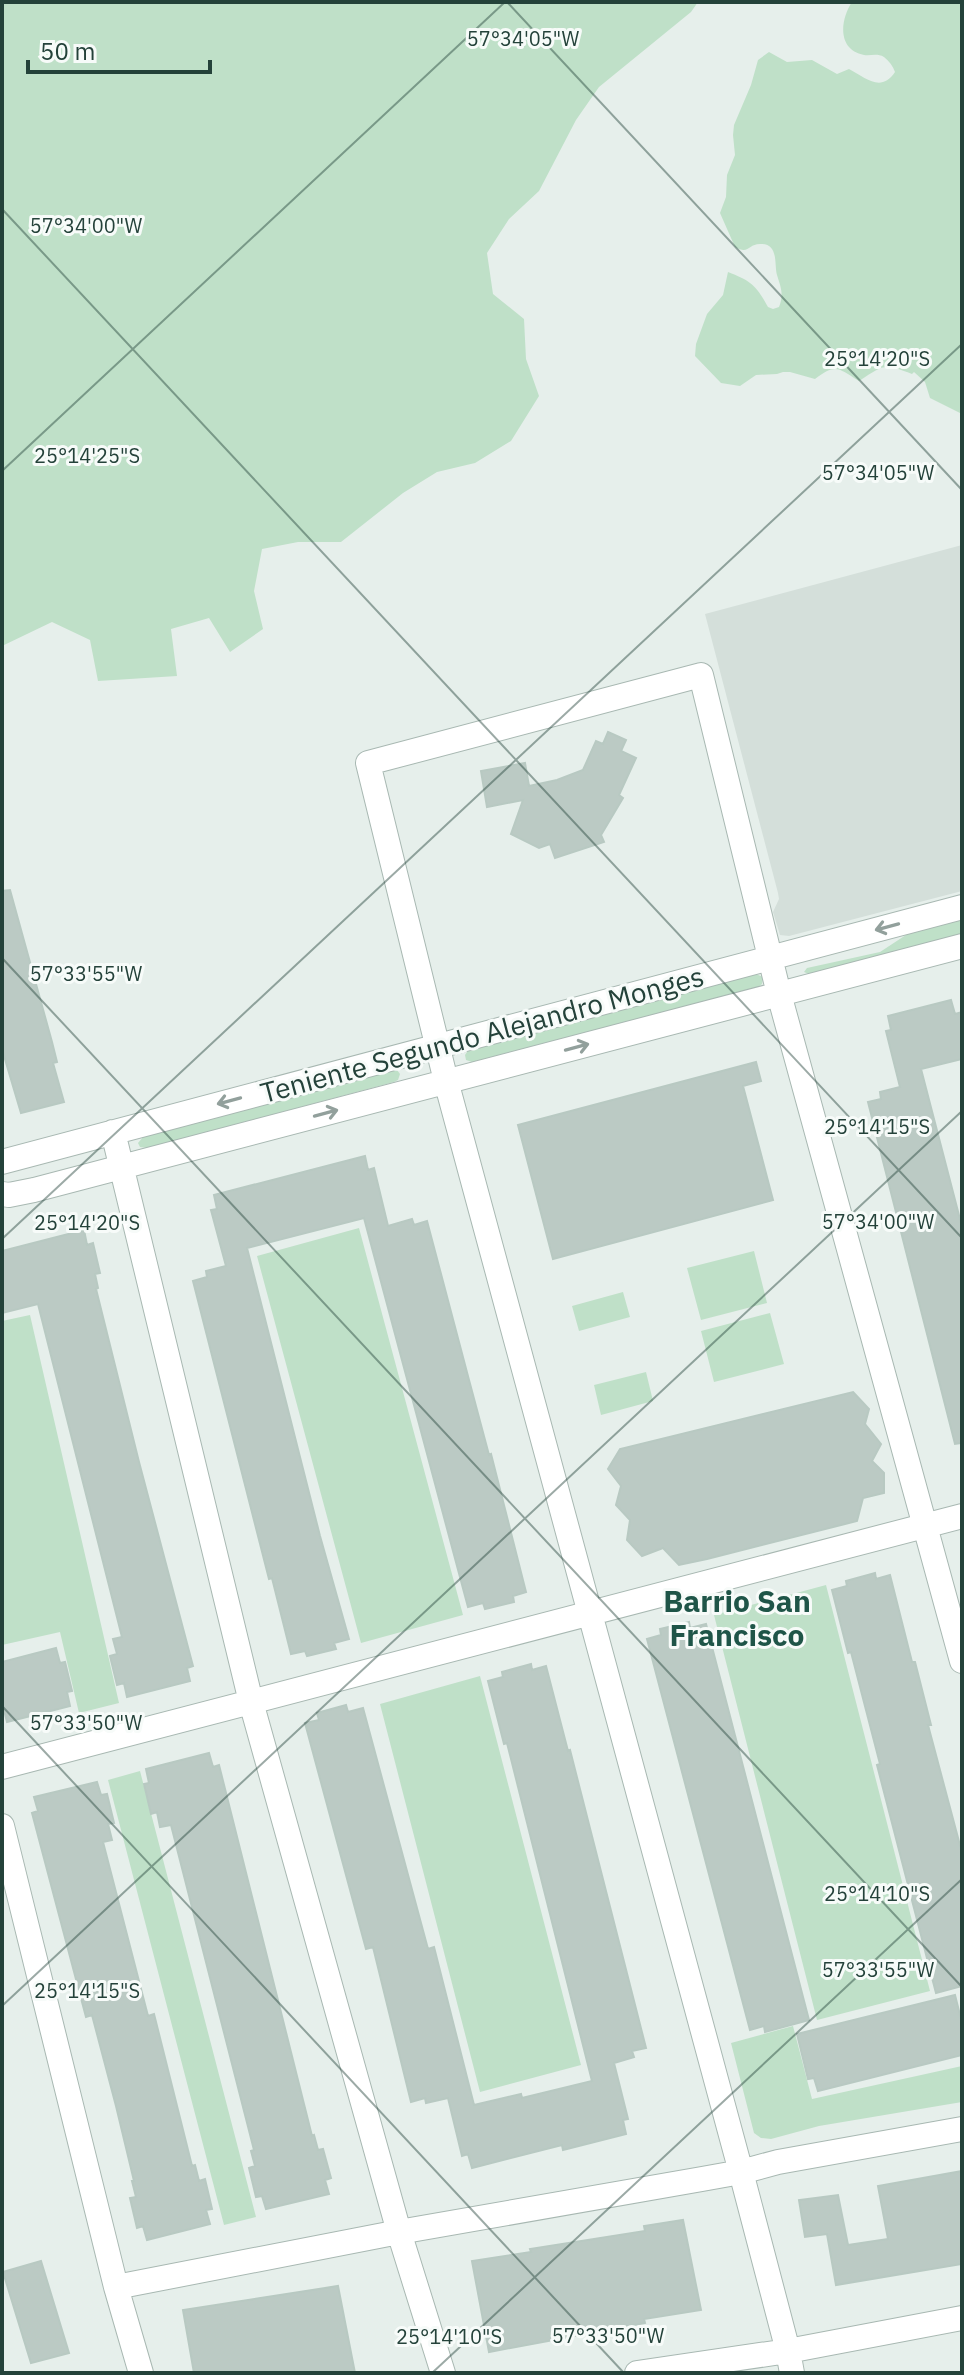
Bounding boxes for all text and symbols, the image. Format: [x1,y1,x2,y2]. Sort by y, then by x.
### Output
scale bar [28,24,210,74]
text: 57°34'05"W [467,25,580,52]
text: 50 m [40,35,95,67]
text: 57°34'00"W [30,212,143,239]
text: 25°14'20"S [824,345,930,372]
text: 25°14'25"S [34,442,140,469]
text: 57°34'05"W [822,459,935,486]
one-way arrow [874,920,900,935]
street label: Teniente Segundo Alejandro Monges [256,957,708,1111]
text: 57°33'55"W [30,960,143,987]
one-way arrow [564,1038,590,1053]
one-way arrow [217,1095,243,1110]
one-way arrow [312,1105,338,1120]
text: 25°14'15"S [824,1113,930,1140]
text: 57°34'00"W [822,1208,935,1235]
text: 25°14'20"S [34,1209,140,1236]
district label: Barrio San Francisco [663,1581,811,1654]
text: 57°33'50"W [30,1709,143,1736]
text: 25°14'10"S [824,1880,930,1907]
text: 57°33'55"W [822,1956,935,1983]
text: 25°14'15"S [34,1977,140,2004]
text: 57°33'50"W [552,2322,665,2349]
text: 25°14'10"S [396,2323,502,2350]

